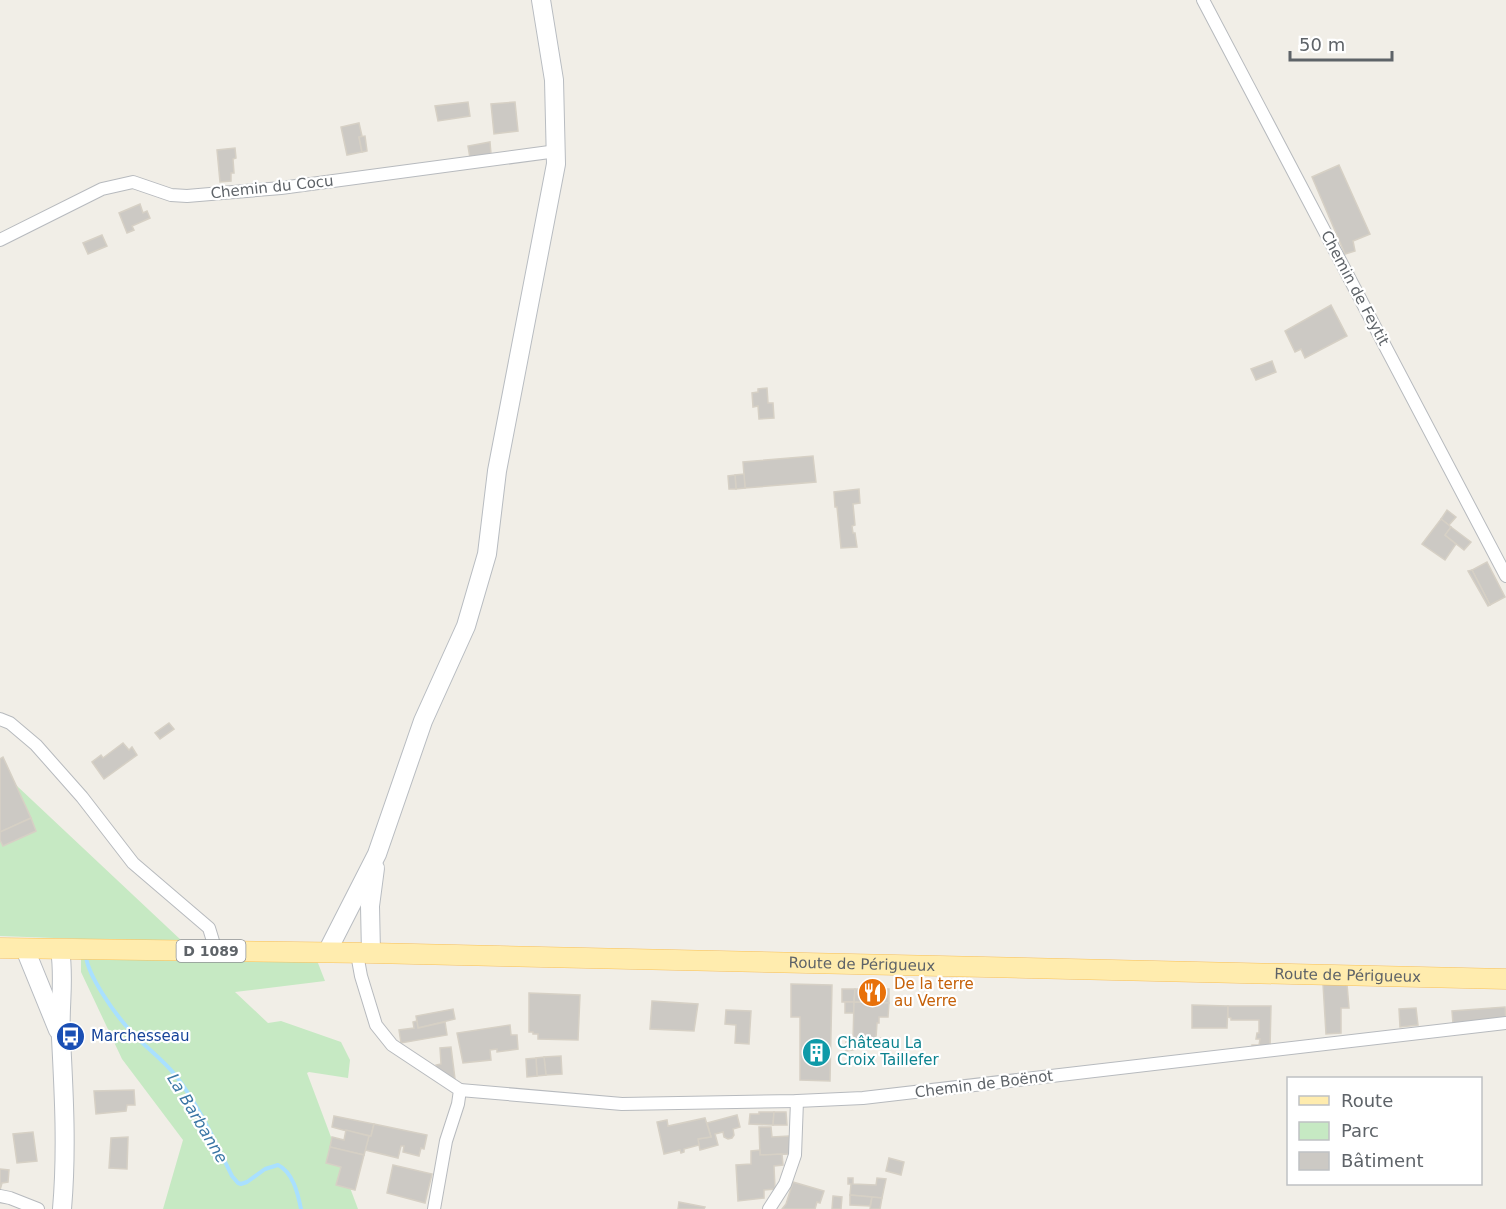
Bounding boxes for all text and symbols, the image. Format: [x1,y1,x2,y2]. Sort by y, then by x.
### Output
scale bar [1290,24,1392,62]
text: 50 m [1299,34,1345,55]
street label: Chemin du Cocu [210,172,334,202]
street label: Chemin de Feytit [1317,227,1393,349]
road number: D 1089 [176,940,246,962]
street label: Route de Périgueux [788,954,935,975]
street label: Route de Périgueux [1274,965,1421,986]
place label: De la terre au Verre [894,975,974,1010]
restaurant icon: De la terre au Verre [857,977,889,1009]
bus stop icon: Marchesseau [54,1020,86,1052]
place label: Marchesseau [91,1027,190,1045]
place label: Château La Croix Taillefer [837,1034,939,1069]
building icon: Château La Croix Taillefer [800,1036,832,1068]
street label: Chemin de Boënot [914,1067,1054,1101]
water label: La Barbanne [163,1070,232,1167]
legend [1287,1077,1482,1185]
text: Route [1341,1090,1393,1111]
text: Parc [1341,1120,1379,1141]
text: Bâtiment [1341,1150,1424,1171]

